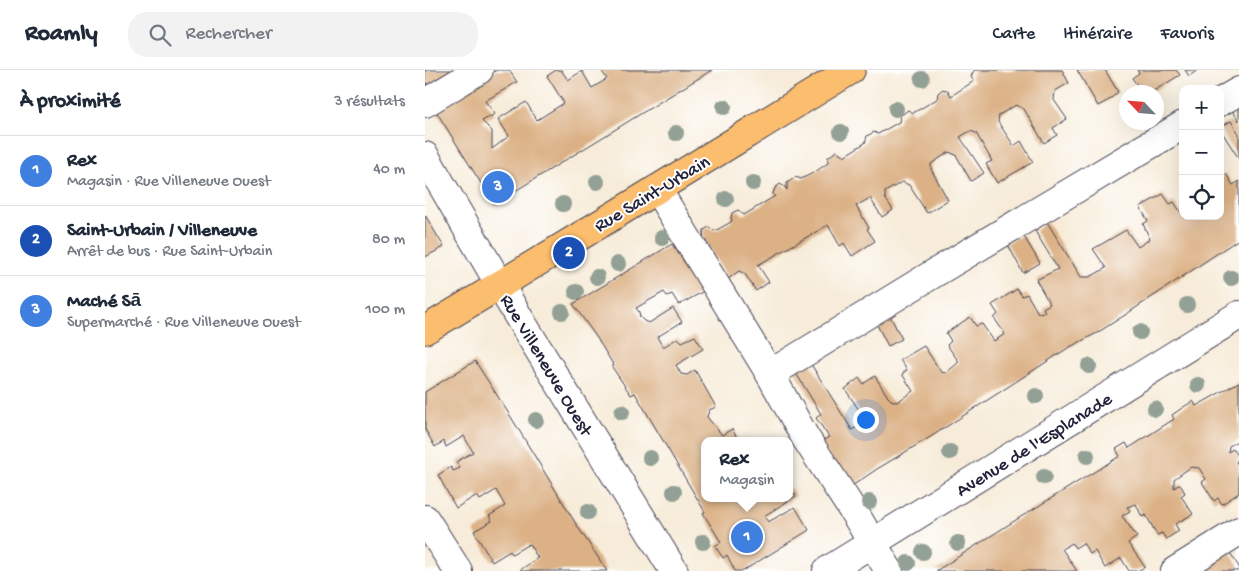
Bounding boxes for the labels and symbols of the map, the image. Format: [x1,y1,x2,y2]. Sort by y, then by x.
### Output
north arrow [1119,85,1164,130]
street label: Rue Saint-Urbain [591,151,715,239]
pin: 3 [482,168,514,206]
pin: 2 [553,234,585,272]
street label: Rue Villeneuve Ouest [494,291,598,443]
street label: Avenue de l'Esplanade [953,389,1117,503]
your location [853,407,879,433]
pin: 1 [731,518,763,556]

